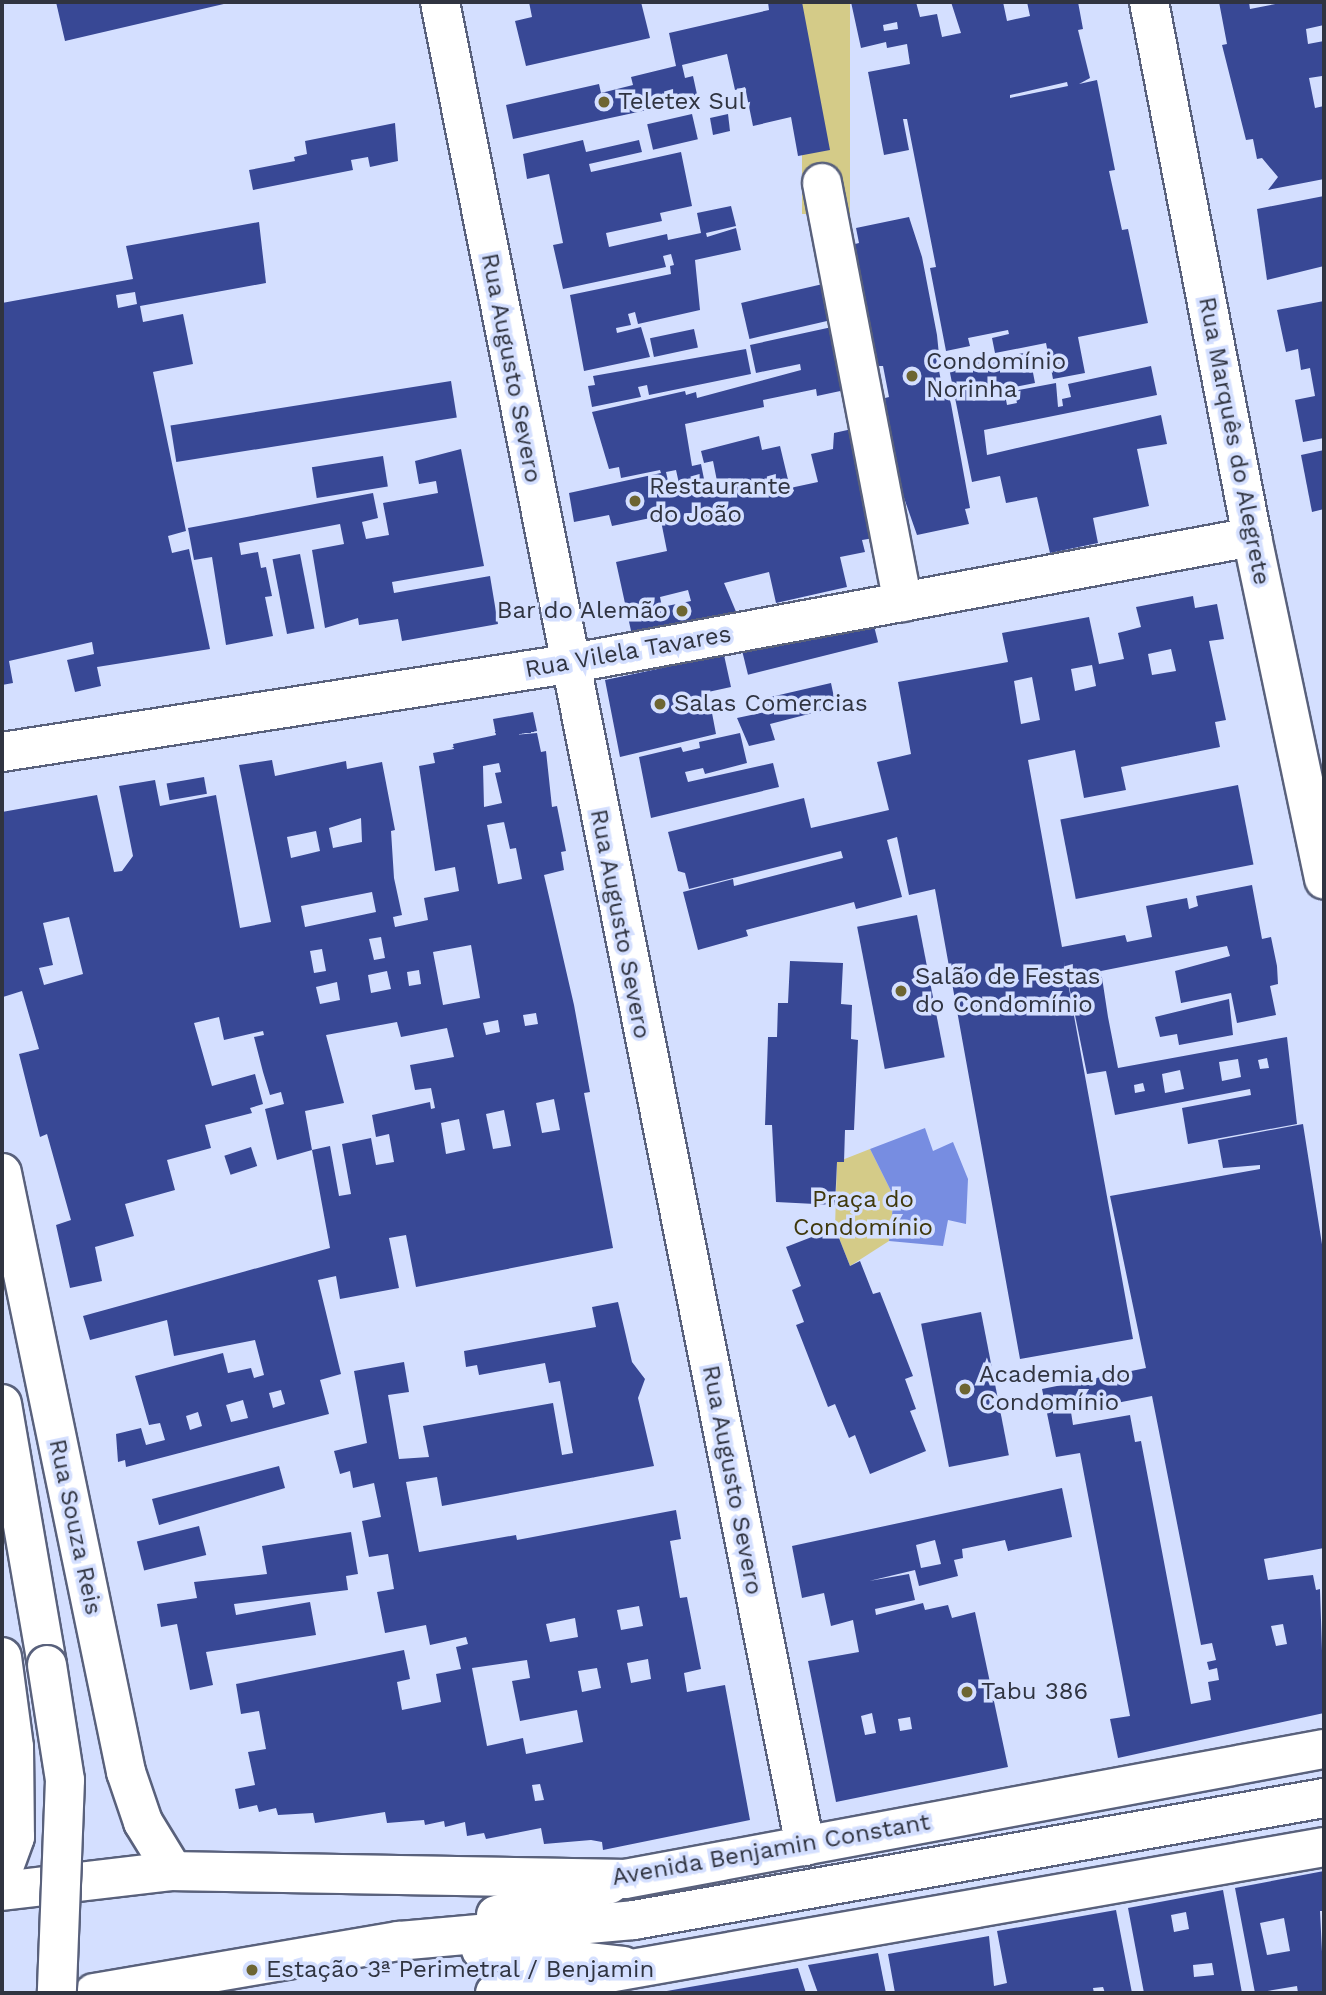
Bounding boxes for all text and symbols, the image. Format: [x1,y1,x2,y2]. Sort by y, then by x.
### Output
place label: Teletex Sul [618,88,746,116]
marker: Teletex Sul [596,94,612,110]
street label: Rua Augusto Severo [474,250,548,486]
street label: Rua Marquês do Alegrete [1192,294,1276,588]
place label: Condomínio Norinha [926,348,1066,404]
marker: Condomínio Norinha [904,368,920,384]
place label: Restaurante do João [649,473,791,529]
marker: Restaurante do João [627,493,643,509]
place label: Bar do Alemão [495,597,668,625]
marker: Bar do Alemão [674,603,690,619]
street label: Rua Vilela Tavares [521,619,735,685]
place label: Salas Comercias [674,690,868,718]
marker: Salas Comercias [652,696,668,712]
street label: Rua Augusto Severo [583,806,657,1042]
place label: Salão de Festas do Condomínio [915,963,1100,1019]
marker: Salão de Festas do Condomínio [893,983,909,999]
park label: Praça do Condomínio [793,1186,933,1242]
place label: Academia do Condomínio [979,1361,1131,1417]
street label: Rua Augusto Severo [695,1362,769,1598]
marker: Academia do Condomínio [957,1381,973,1397]
street label: Rua Souza Reis [42,1436,108,1618]
place label: Tabu 386 [981,1678,1088,1706]
marker: Tabu 386 [959,1684,975,1700]
street label: Avenida Benjamin Constant [610,1808,932,1892]
place label: Estação 3ª Perimetral / Benjamin [266,1956,655,1984]
marker: Estação 3ª Perimetral / Benjamin [244,1962,260,1978]

